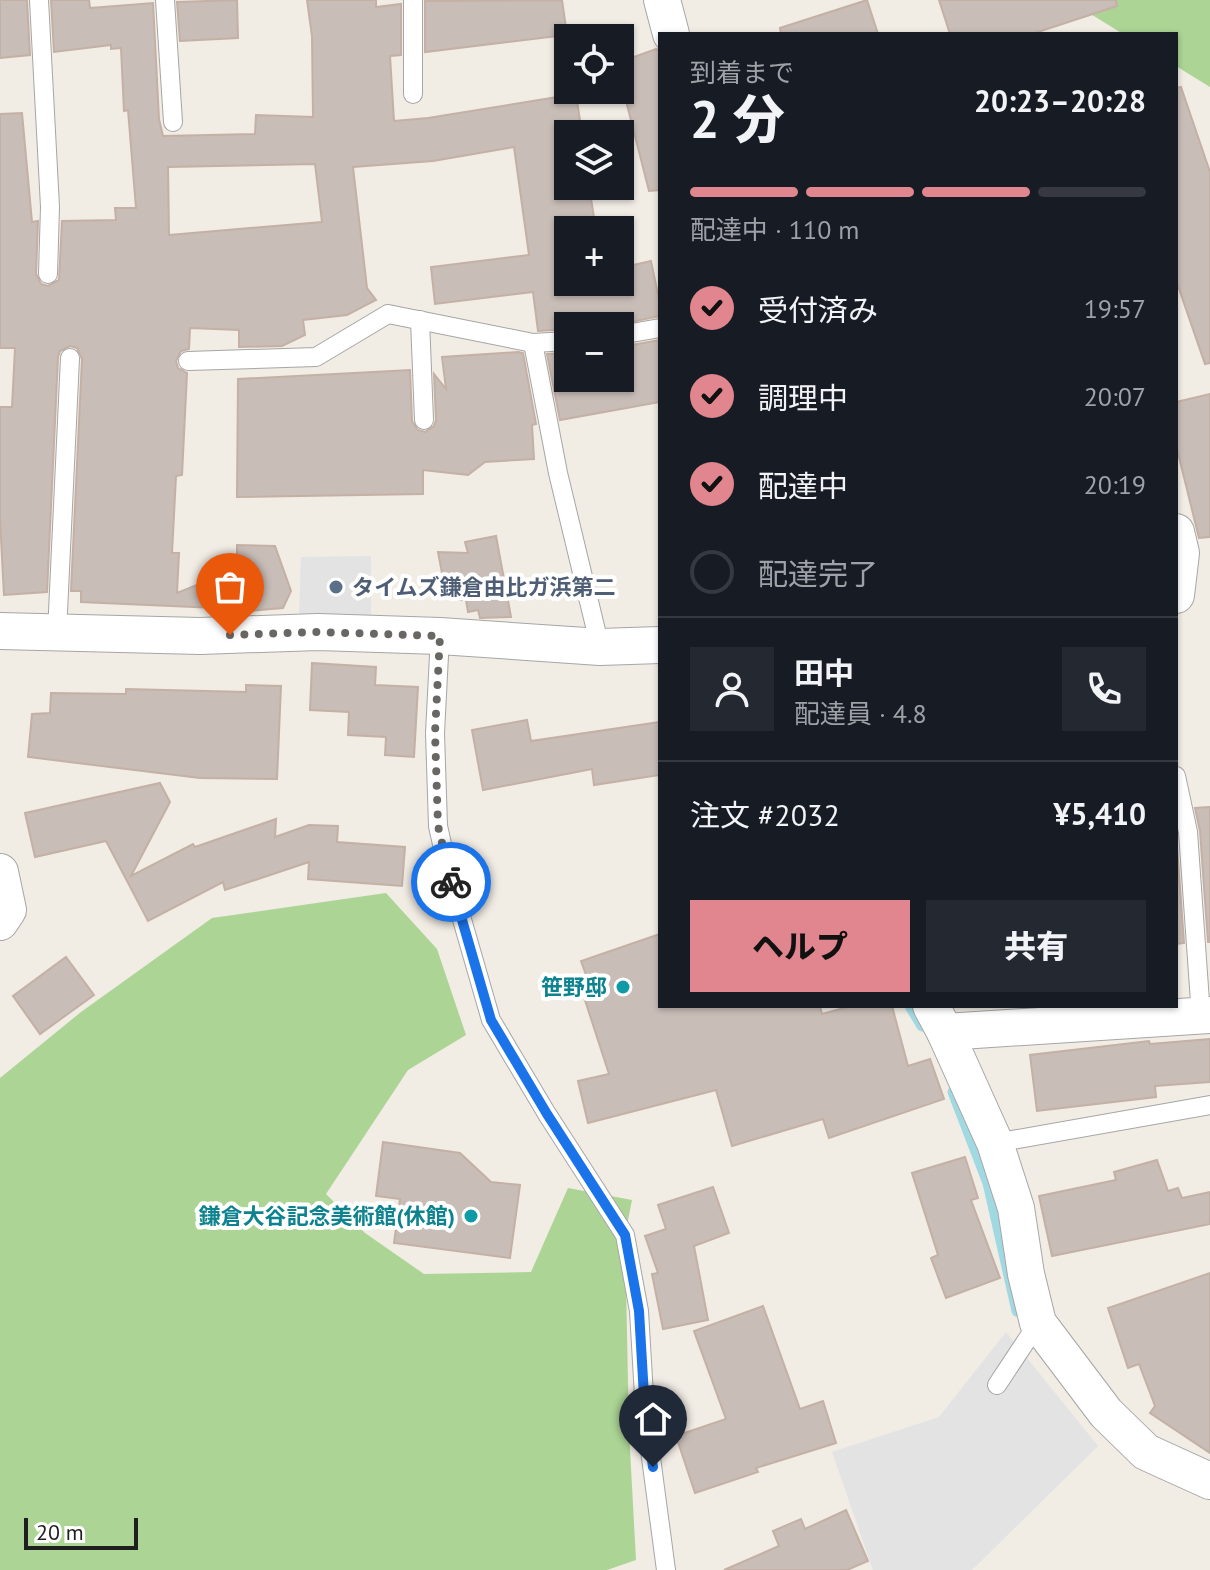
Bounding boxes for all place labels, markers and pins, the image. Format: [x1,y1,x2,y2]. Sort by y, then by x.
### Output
pin [196,553,264,635]
place label: タイムズ鎌倉由比ガ浜第二 [352,573,616,601]
marker: タイムズ鎌倉由比ガ浜第二 [327,578,345,596]
place label: 笹野邸 [541,973,607,1001]
marker: 笹野邸 [614,978,632,996]
place label: 鎌倉大谷記念美術館(休館) [199,1202,455,1230]
marker: 鎌倉大谷記念美術館(休館) [462,1207,480,1225]
pin [619,1385,687,1467]

